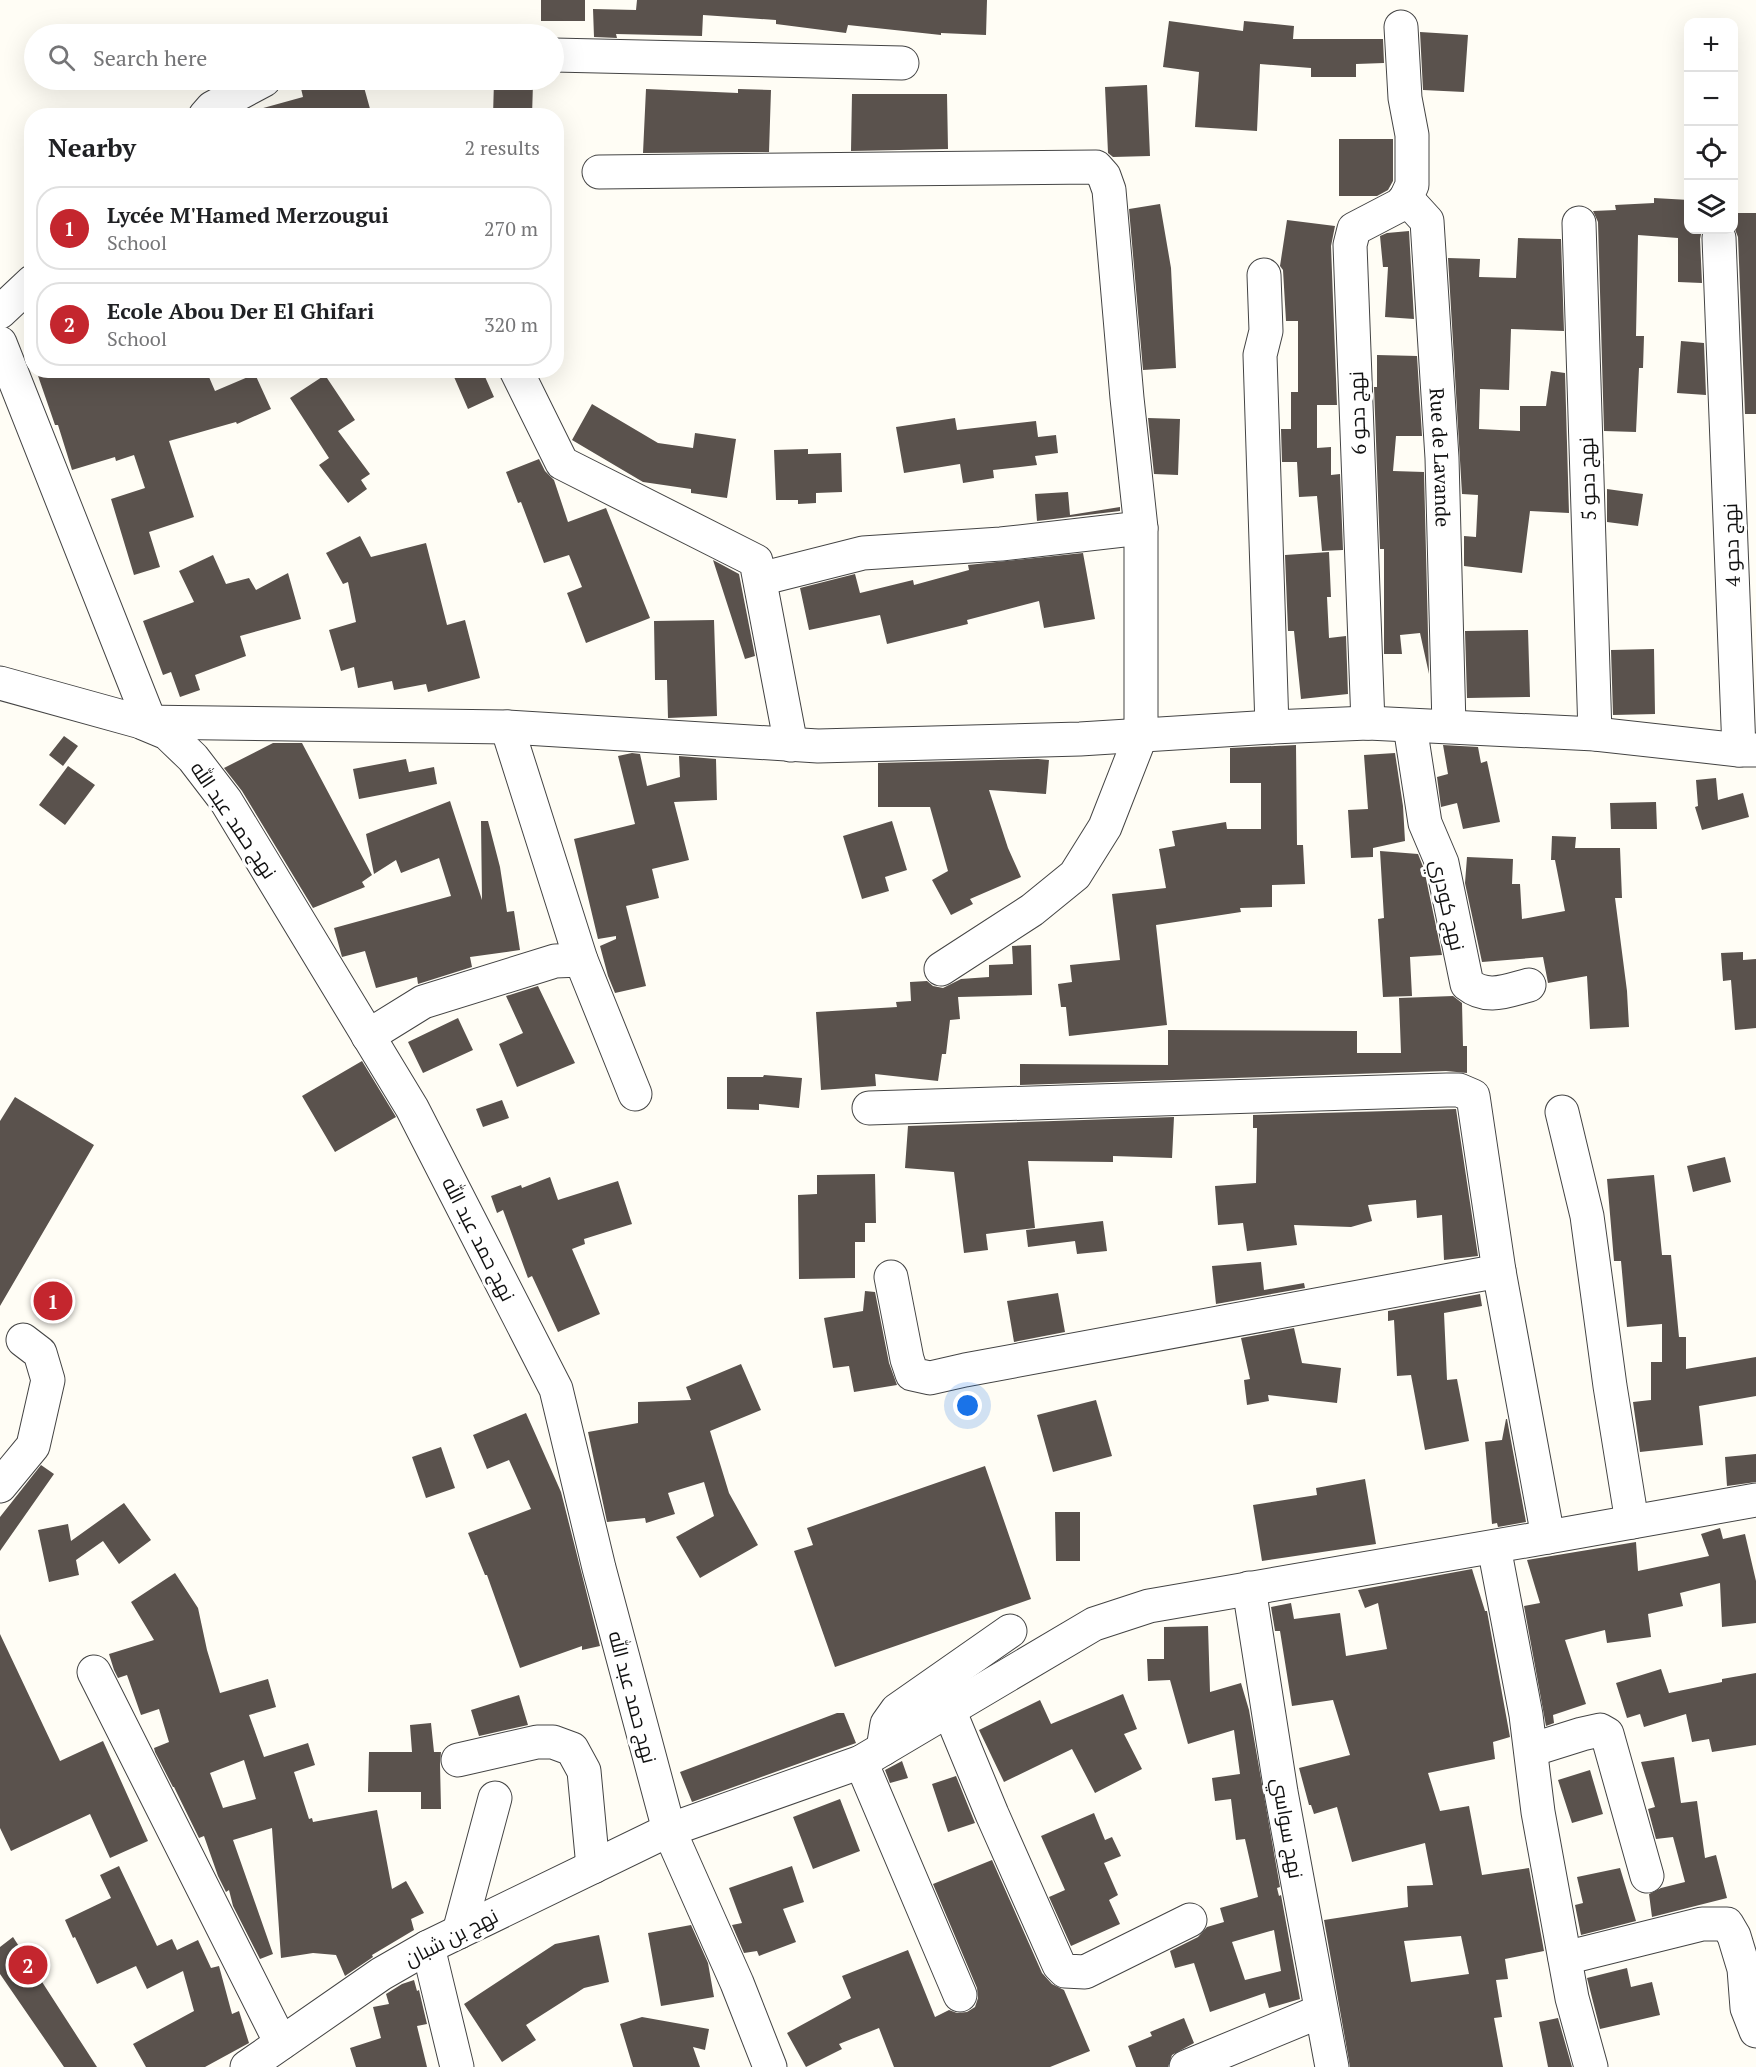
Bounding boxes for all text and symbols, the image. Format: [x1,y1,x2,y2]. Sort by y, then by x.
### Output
map controls [1684,18,1738,234]
button: + [1684,18,1738,72]
search box [24,24,564,90]
icon: search [45,41,78,74]
text: Search here [93,43,207,72]
button: − [1684,72,1738,126]
button: locate [1684,126,1738,180]
text: Nearby [48,130,136,164]
text: 2 results [465,134,540,161]
button: layers [1684,180,1738,234]
text: Lycée M'Hamed Merzougui [107,200,389,229]
text: 1 [64,215,75,242]
text: 270 m [484,215,538,242]
text: School [107,229,167,256]
text: Ecole Abou Der El Ghifari [107,296,374,325]
text: 2 [64,311,75,338]
text: 320 m [484,311,538,338]
text: School [107,325,167,352]
street label: نهج دحو 6 [1342,371,1373,455]
street label: Rue de Lavande [1424,387,1457,528]
street label: نهج دحو 5 [1572,437,1603,521]
street label: نهج دحو 4 [1716,503,1747,587]
street label: نهج حمد عبد الله [184,756,283,884]
street label: نهج كودري [1421,857,1472,954]
street label: نهج حمد عبد الله [435,1172,522,1306]
pin: 1 [34,1278,72,1324]
your location [953,1391,982,1420]
street label: نهج حمد عبد الله [601,1628,664,1766]
street label: نهج سواسي [1264,1776,1310,1881]
street label: نهج بن شبان [400,1902,503,1973]
pin: 2 [9,1942,48,1988]

